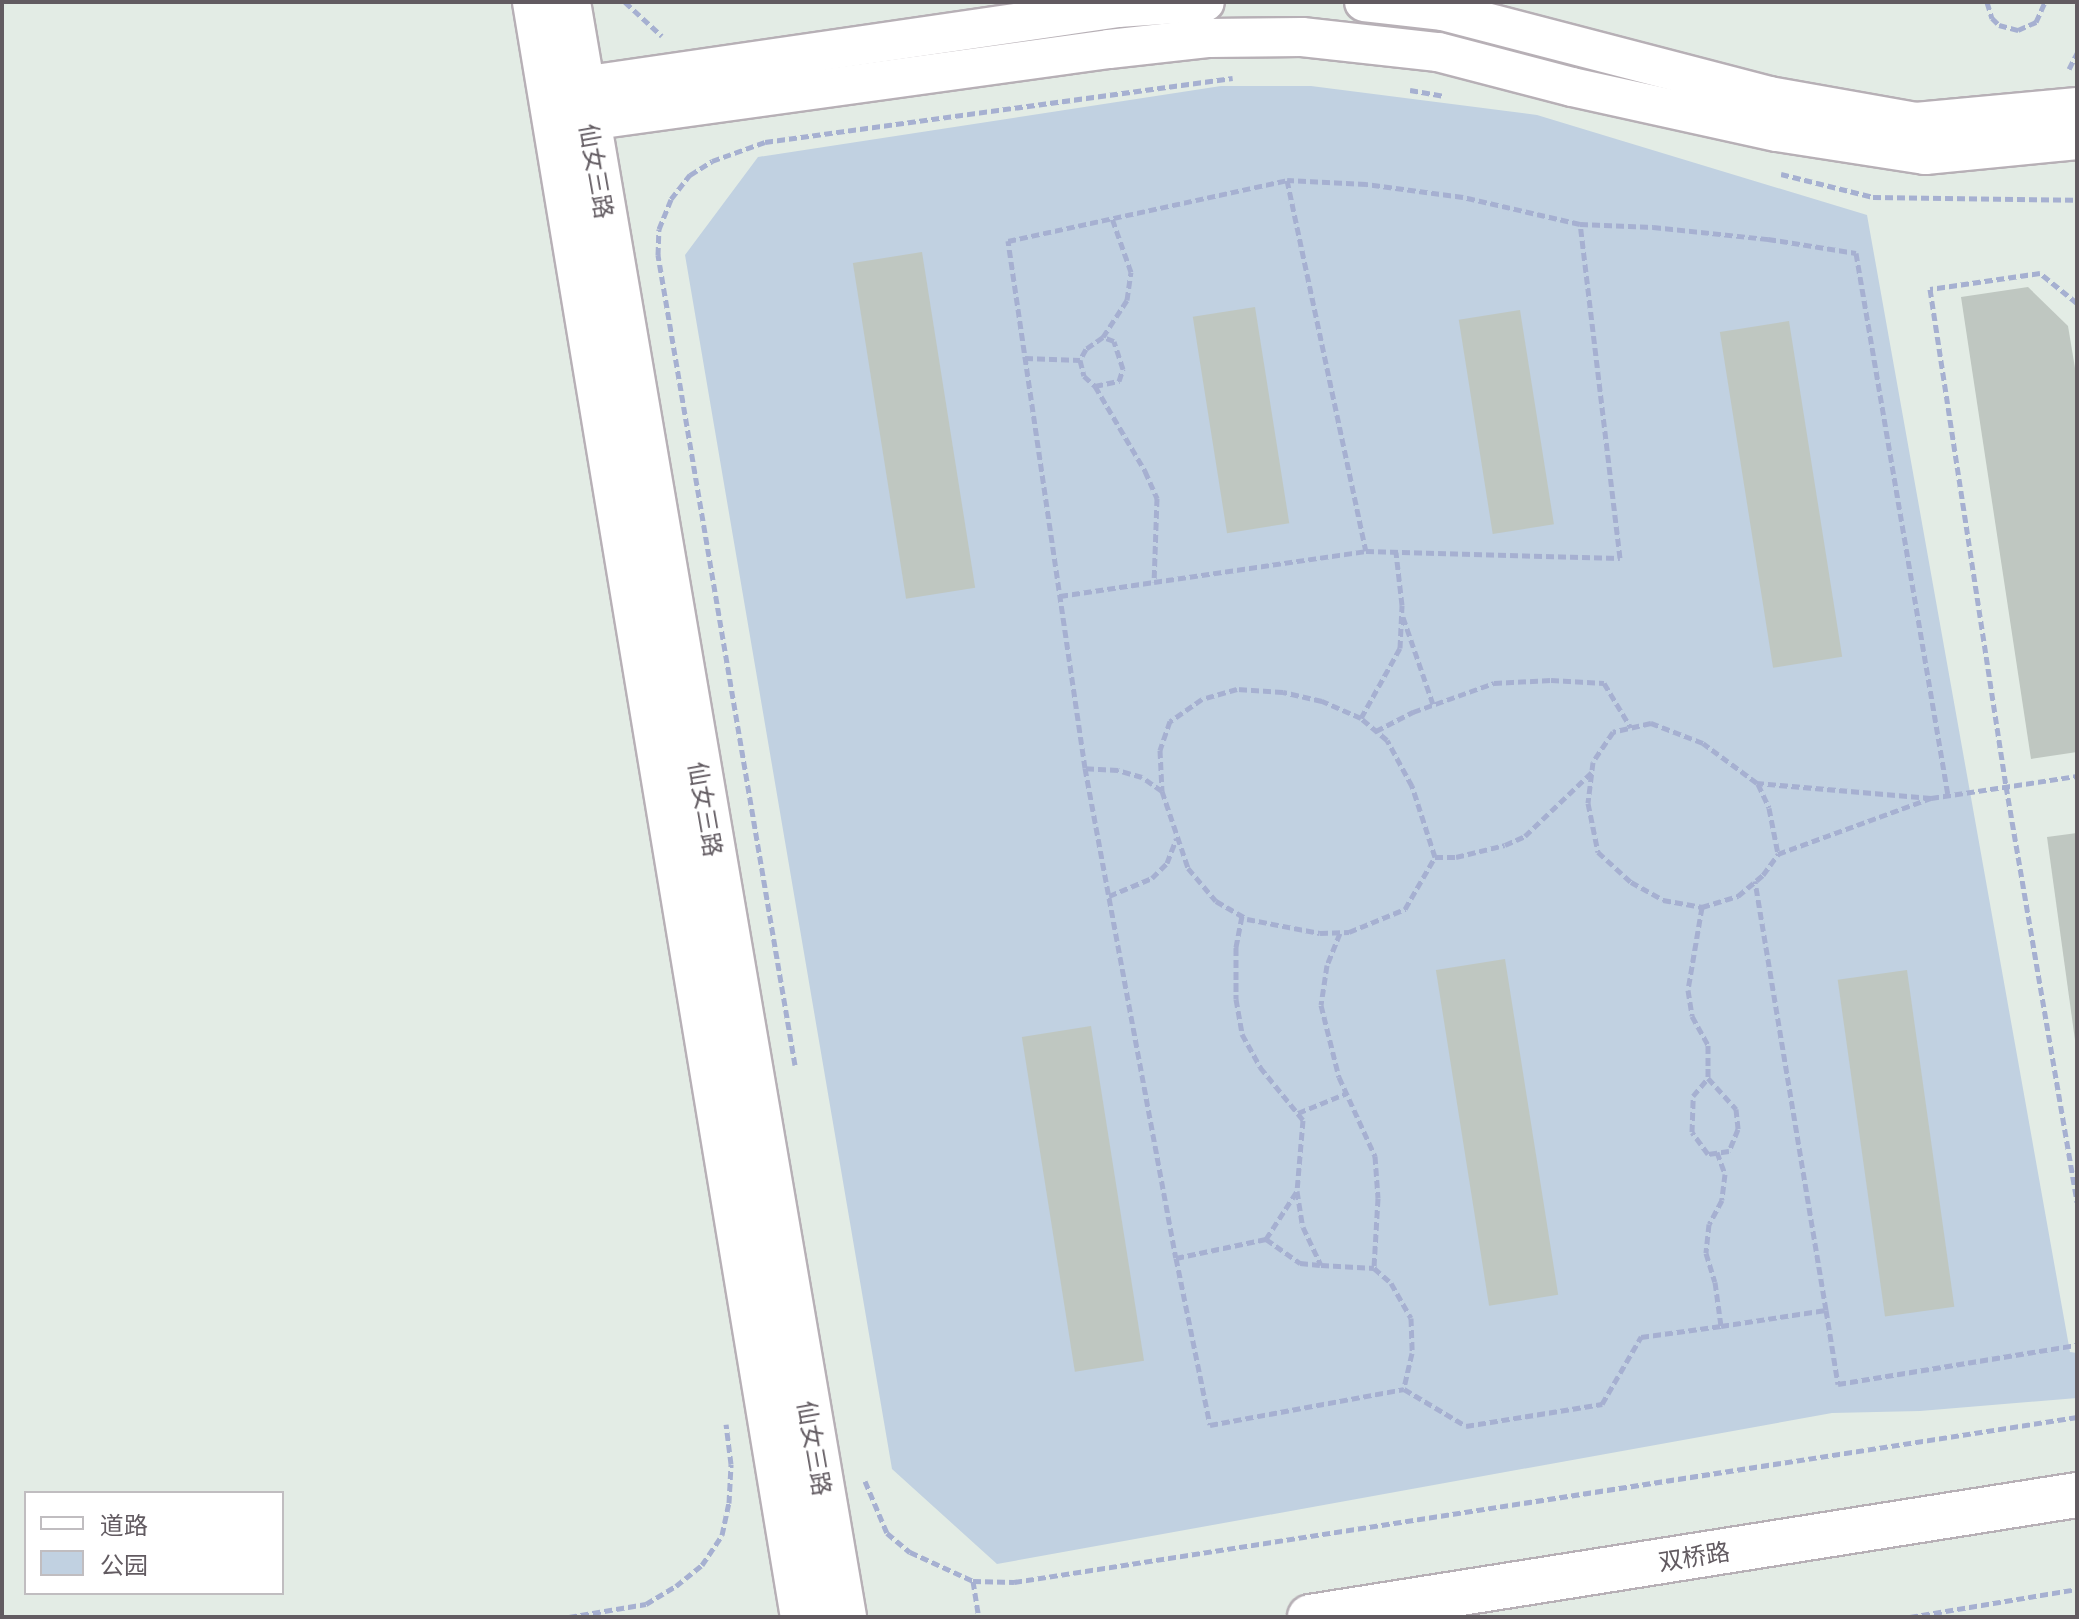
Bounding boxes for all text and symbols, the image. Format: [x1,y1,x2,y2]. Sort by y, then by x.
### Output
street label: 仙女三路 [574,121,620,221]
street label: 仙女三路 [683,759,729,859]
street label: 仙女三路 [792,1398,838,1498]
legend [24,1491,284,1595]
text: 道路 [100,1508,148,1541]
street label: 双桥路 [1656,1536,1732,1576]
text: 公园 [100,1548,148,1581]

